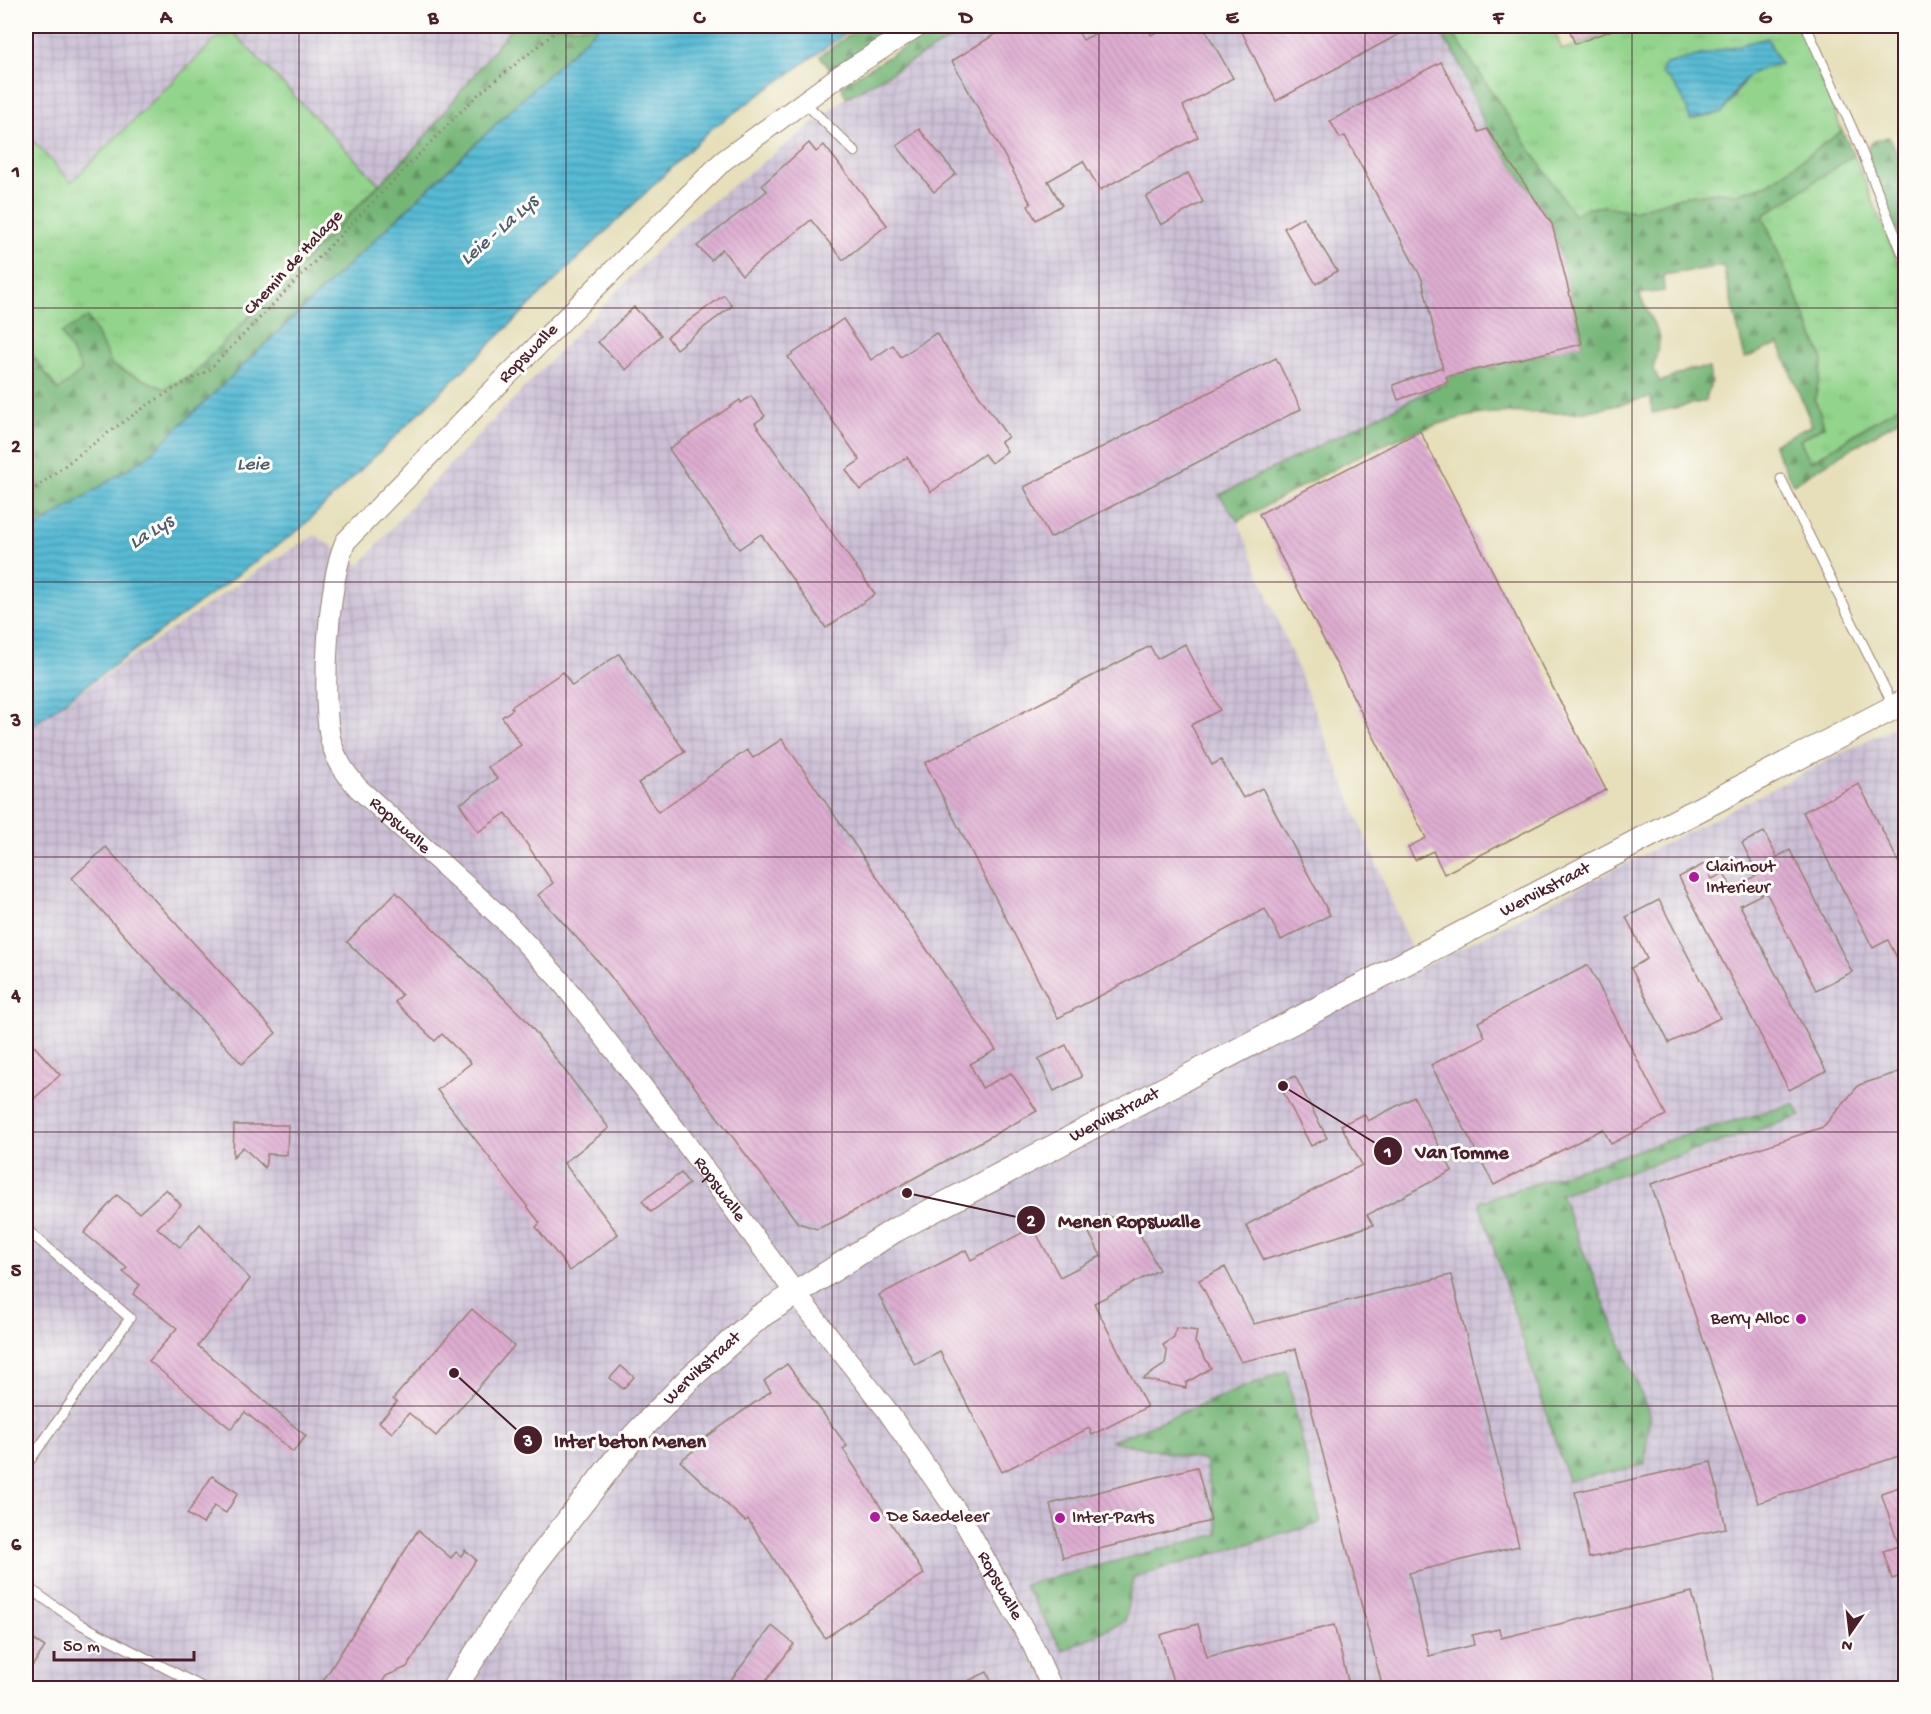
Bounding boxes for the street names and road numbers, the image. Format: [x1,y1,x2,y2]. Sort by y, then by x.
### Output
street label: Chemin de Halage [240,206,349,320]
street label: Ropswalle [495,319,564,388]
street label: Ropswalle [365,793,435,859]
street label: Wervikstraat [1497,857,1595,922]
street label: Wervikstraat [1066,1082,1165,1147]
street label: Ropswalle [689,1153,751,1227]
street label: Wervikstraat [659,1326,747,1410]
street label: Ropswalle [972,1548,1027,1625]

